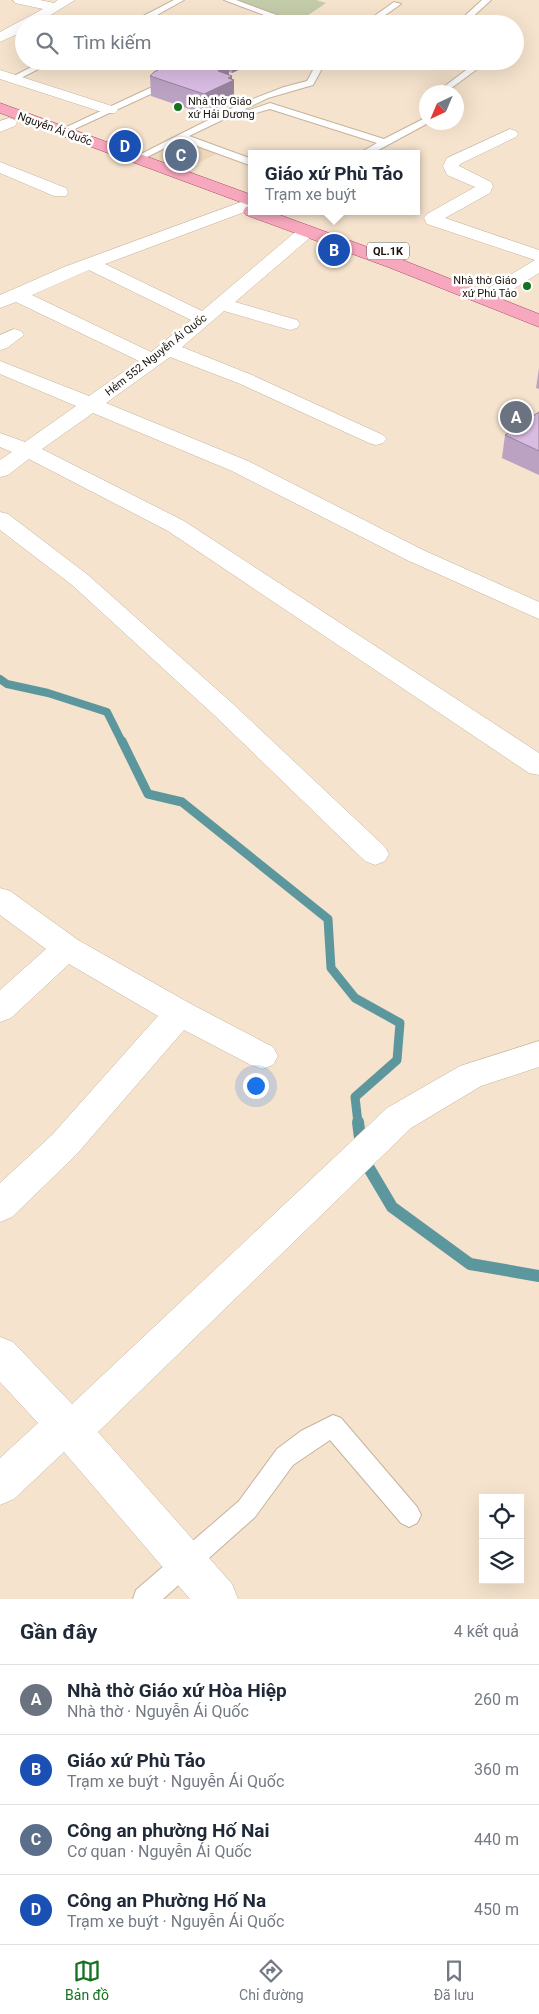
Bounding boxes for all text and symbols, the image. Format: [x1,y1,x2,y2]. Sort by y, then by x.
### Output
search box [15,15,524,70]
icon: search [33,29,61,57]
text: Tìm kiếm [73,31,151,54]
north arrow [419,85,464,130]
place label: Nhà thờ Giáo xứ Hải Dương [188,95,255,121]
marker: Nhà thờ Giáo xứ Hải Dương [172,101,184,113]
street label: Nguyễn Ái Quốc [16,110,94,149]
pin: D [109,127,141,165]
pin: C [165,136,197,174]
popup [248,150,420,215]
text: Giáo xứ Phù Tảo [265,162,403,185]
text: Trạm xe buýt [265,185,356,204]
pin: B [318,231,350,269]
road number: QL.1K [367,242,409,260]
place label: Nhà thờ Giáo xứ Phú Tảo [453,274,517,300]
marker: Nhà thờ Giáo xứ Phú Tảo [521,280,533,292]
street label: Hẻm 552 Nguyễn Ái Quốc [103,311,210,399]
pin: A [500,398,532,436]
your location [243,1073,269,1099]
map controls [479,1494,524,1584]
button: locate [479,1494,524,1539]
button: layers [479,1539,524,1584]
text: Gần đây [20,1620,97,1644]
text: 4 kết quả [454,1622,519,1641]
text: Nhà thờ Giáo xứ Hòa Hiệp [67,1679,287,1702]
text: A [31,1690,41,1709]
text: 260 m [474,1690,519,1709]
text: Nhà thờ · Nguyễn Ái Quốc [67,1702,249,1721]
text: Giáo xứ Phù Tảo [67,1749,206,1772]
text: B [31,1760,41,1779]
text: 360 m [474,1760,519,1779]
text: Trạm xe buýt · Nguyễn Ái Quốc [67,1772,284,1791]
text: Công an phường Hố Nai [67,1819,270,1842]
text: C [31,1830,41,1849]
text: 440 m [474,1830,519,1849]
text: Cơ quan · Nguyễn Ái Quốc [67,1842,252,1861]
text: Công an Phường Hố Na [67,1889,266,1912]
text: D [31,1900,41,1919]
text: 450 m [474,1900,519,1919]
text: Trạm xe buýt · Nguyễn Ái Quốc [67,1912,284,1931]
tab: Bản đồ [65,1957,109,2003]
tab: Chỉ đường [239,1957,304,2003]
tab: Đã lưu [434,1957,474,2003]

